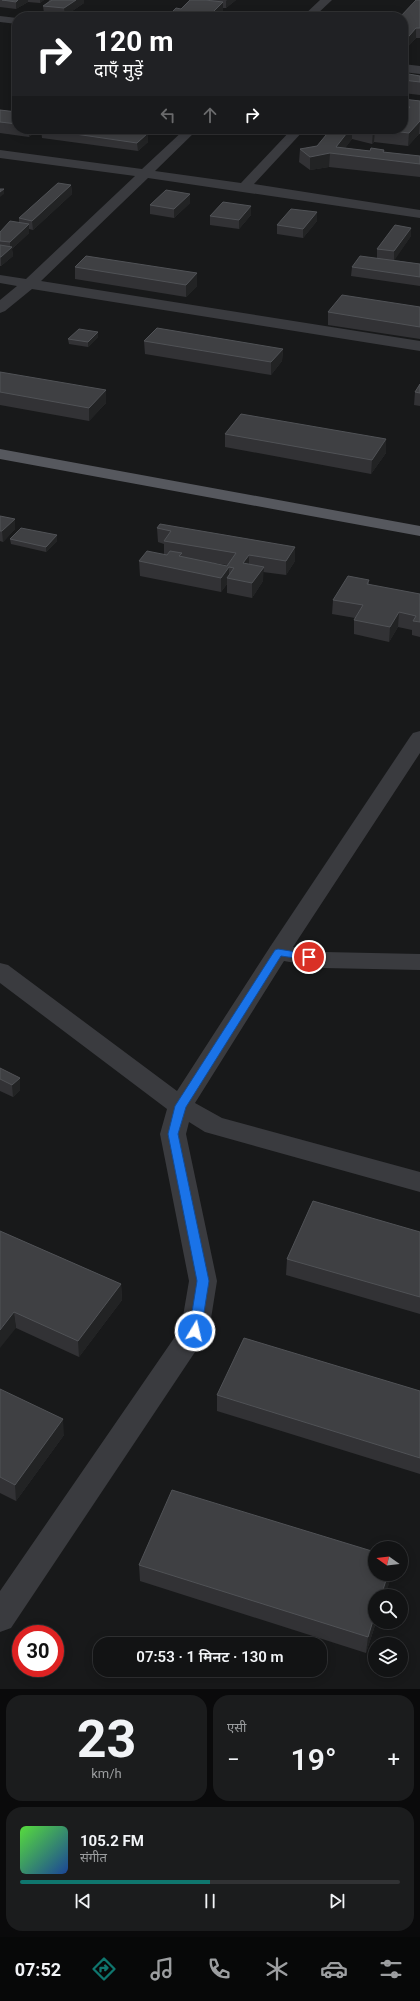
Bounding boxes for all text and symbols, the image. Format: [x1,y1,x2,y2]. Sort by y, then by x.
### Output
text: 120 m [94,25,173,58]
icon: right [28,28,80,80]
text: दाएँ मुड़ें [94,59,143,80]
icon: left [157,104,179,126]
icon: ahead [199,104,221,126]
icon: right [241,104,263,126]
pin [292,940,326,974]
icon: arrive [298,946,320,968]
position arrow [174,1310,216,1352]
north arrow [368,1541,408,1581]
map controls [368,1541,408,1677]
button: search [368,1589,408,1629]
speed limit sign: 30 [12,1625,64,1677]
button: layers [368,1637,408,1677]
text: 07:53 · 1 मिनट · 130 m [136,1648,284,1666]
text: 23 [77,1709,136,1770]
text: एसी [227,1720,246,1735]
text: 19° [291,1742,336,1777]
text: − [227,1747,240,1772]
text: + [388,1747,400,1772]
text: km/h [91,1766,122,1781]
text: 105.2 FM [80,1832,144,1850]
text: संगीत [80,1850,107,1865]
icon: previous [72,1890,94,1912]
icon: pause [199,1890,221,1912]
icon: next [326,1890,348,1912]
icon: directions [90,1955,118,1983]
icon: music [148,1955,176,1983]
icon: phone [205,1955,233,1983]
icon: climate [263,1955,291,1983]
icon: car [320,1955,348,1983]
icon: filters [377,1955,405,1983]
text: 07:52 [15,1959,61,1980]

